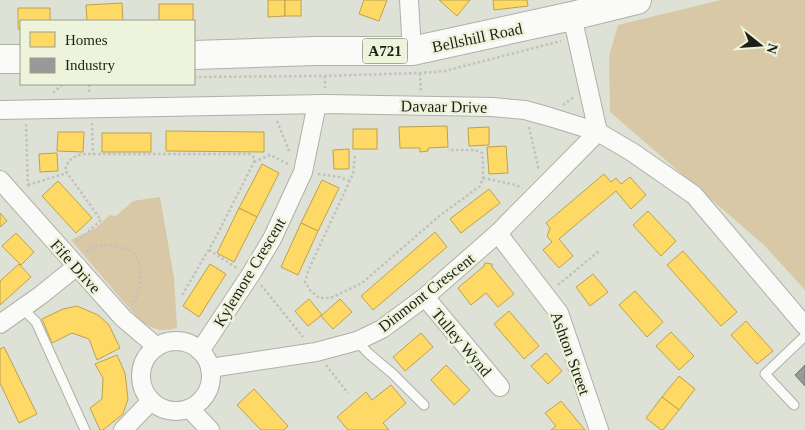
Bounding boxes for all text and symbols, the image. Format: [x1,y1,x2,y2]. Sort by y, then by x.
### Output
legend [20,20,195,85]
street label: Bellshill Road [430,20,524,55]
north arrow [735,20,785,70]
text: Homes [65,32,108,48]
road number: A721 [362,38,408,64]
text: N [763,42,781,56]
text: Industry [65,57,115,73]
street label: Davaar Drive [401,97,487,116]
street label: Kylemore Crescent [210,214,290,330]
street label: Fife Drive [47,236,104,297]
street label: Dinmont Crescent [375,249,478,335]
street label: Tulley Wynd [428,305,495,380]
street label: Ashton Street [548,309,594,398]

